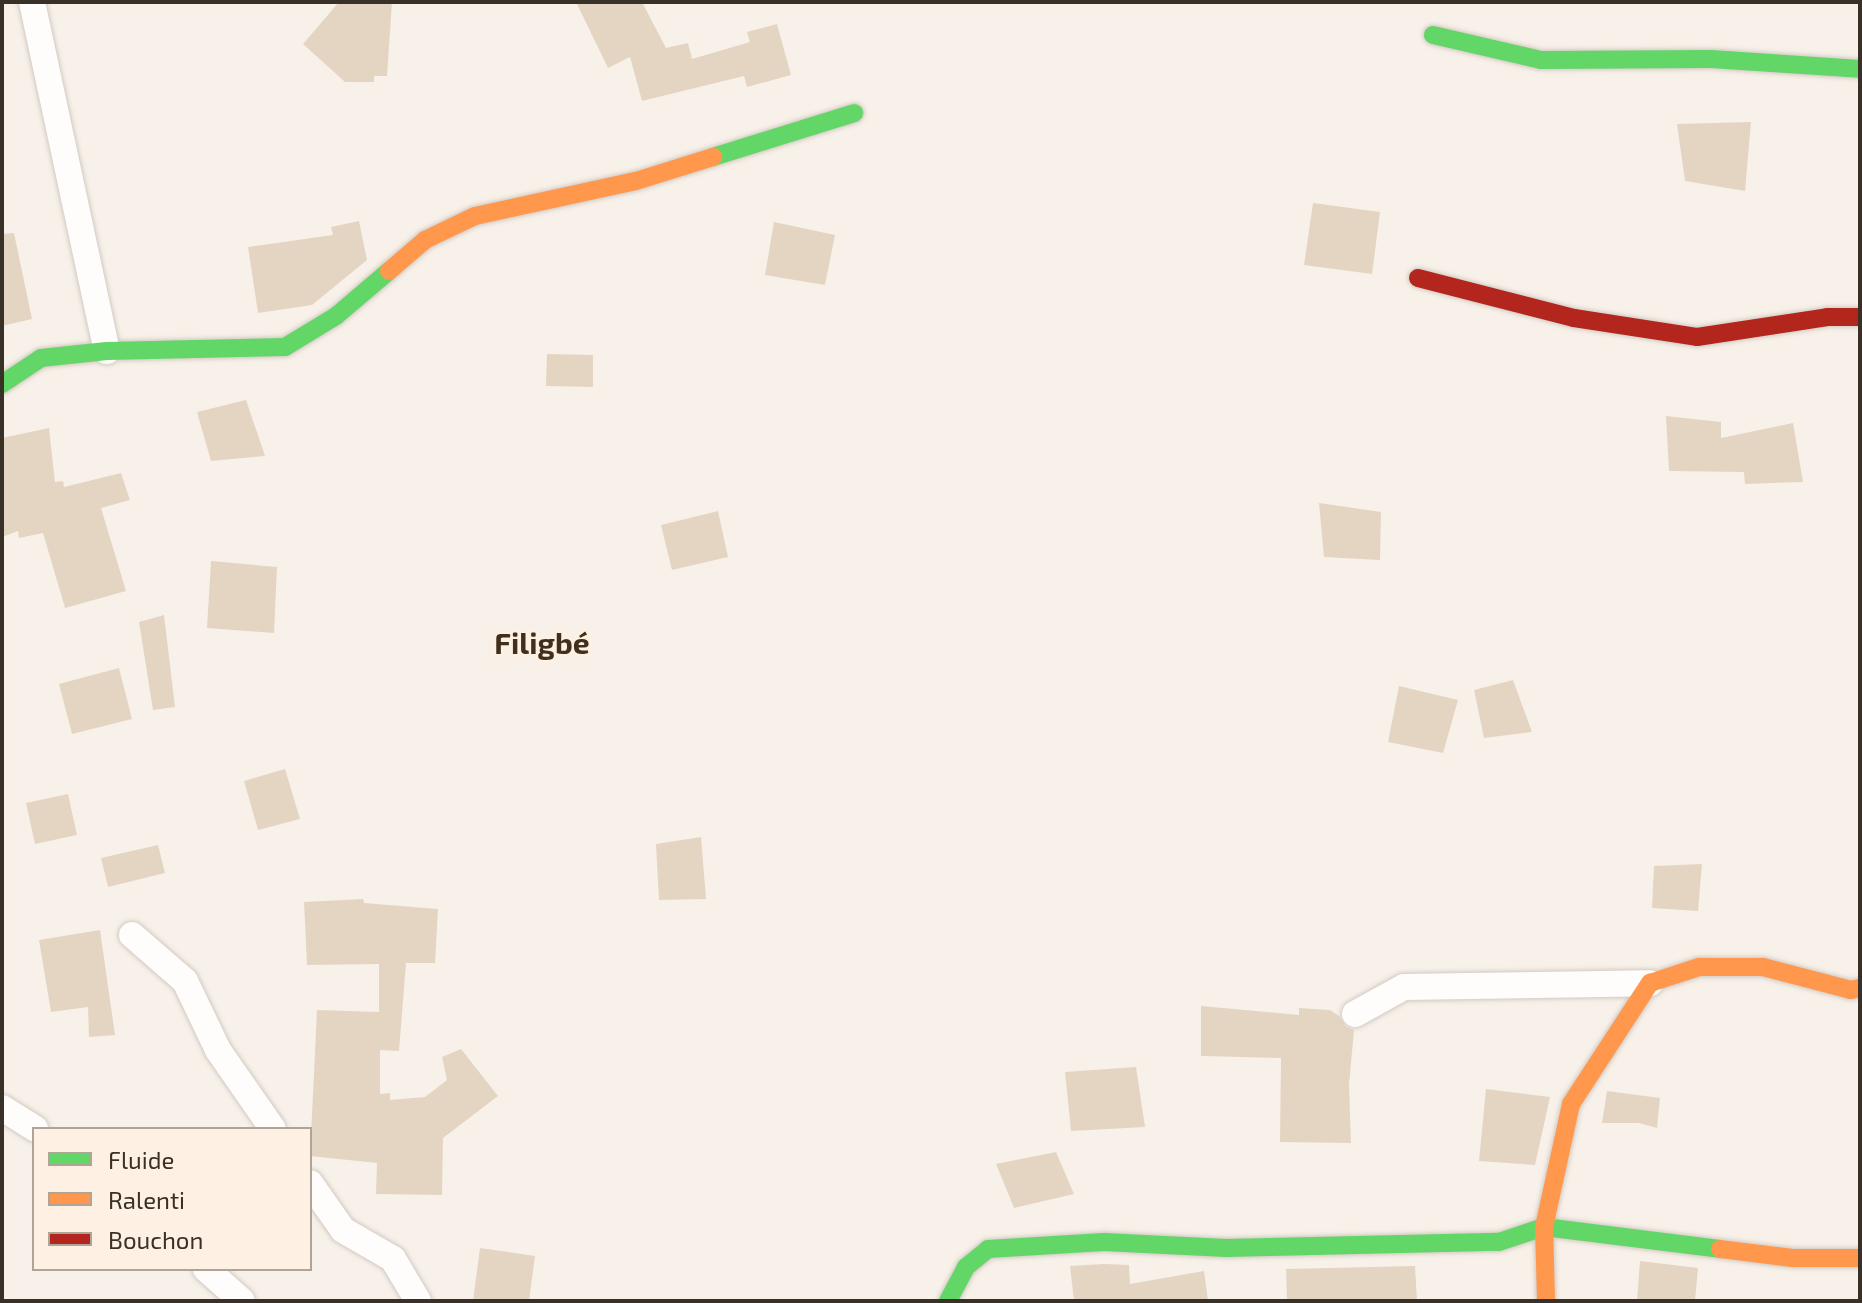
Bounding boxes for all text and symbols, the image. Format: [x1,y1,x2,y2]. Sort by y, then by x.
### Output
district label: Filigbé [494,624,590,660]
legend [32,1127,312,1271]
text: Fluide [108,1145,174,1174]
text: Ralenti [108,1185,185,1214]
text: Bouchon [108,1225,203,1254]

